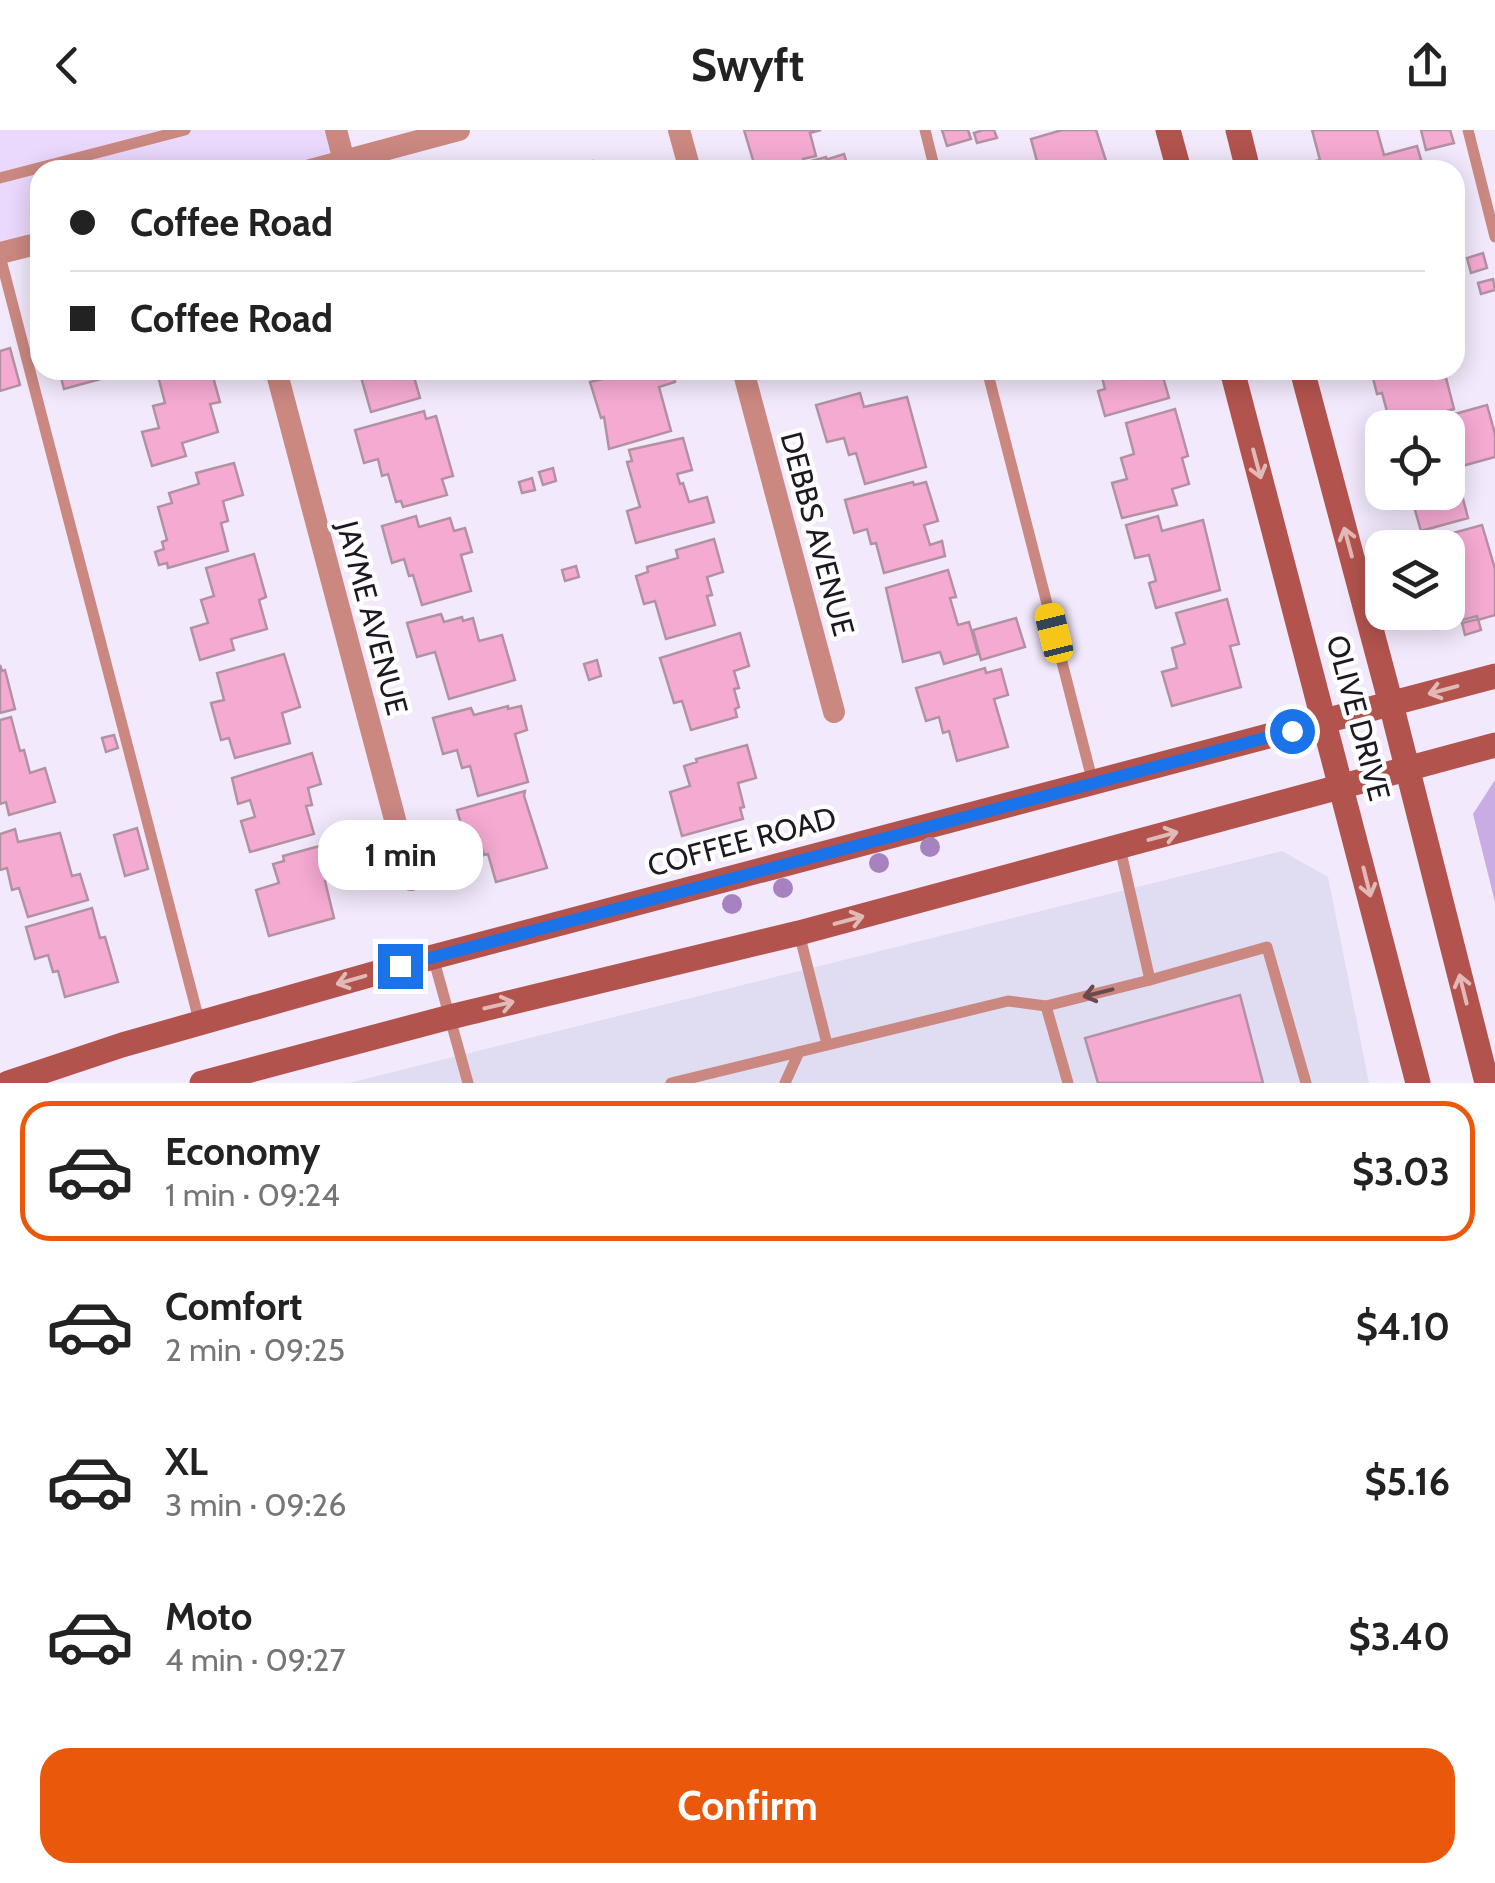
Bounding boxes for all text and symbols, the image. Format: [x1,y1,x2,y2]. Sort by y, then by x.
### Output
icon: back [40,38,95,93]
text: Swyft [691,38,804,92]
icon: share [1400,38,1455,93]
text: Coffee Road [130,199,333,246]
text: Coffee Road [130,295,333,342]
map controls [1365,410,1465,630]
button: locate [1365,410,1465,510]
street label: DEBBS AVENUE [772,428,862,640]
one-way arrow [1248,448,1267,479]
street label: JAYME AVENUE [329,516,416,719]
one-way arrow [1337,527,1356,558]
button: layers [1365,530,1465,630]
car [1032,600,1076,666]
street label: OLIVE DRIVE [1319,631,1398,805]
one-way arrow [1428,681,1459,700]
route start [1270,709,1315,754]
street label: COFFEE ROAD [644,799,840,884]
callout: 1 min [318,821,482,891]
one-way arrow [1147,825,1178,844]
text: 1 min [364,835,437,874]
one-way arrow [1359,865,1377,897]
one-way arrow [833,909,864,928]
route end [378,944,423,989]
one-way arrow [336,972,368,991]
one-way arrow [1452,973,1471,1005]
one-way arrow [1083,984,1114,1003]
one-way arrow [482,995,514,1013]
icon: car [45,1126,135,1216]
text: Economy [165,1128,320,1175]
text: $3.03 [1352,1148,1450,1195]
text: 1 min · 09:24 [165,1175,340,1214]
icon: car [45,1281,135,1371]
text: Comfort [165,1283,302,1330]
text: $4.10 [1356,1303,1450,1350]
text: 2 min · 09:25 [165,1330,345,1369]
icon: car [45,1436,135,1526]
text: XL [165,1438,208,1485]
text: $5.16 [1364,1458,1450,1505]
text: 3 min · 09:26 [165,1485,346,1524]
icon: car [45,1591,135,1681]
text: Moto [165,1593,252,1640]
text: $3.40 [1349,1613,1450,1660]
text: 4 min · 09:27 [165,1640,345,1679]
button: Confirm [40,1748,1455,1863]

